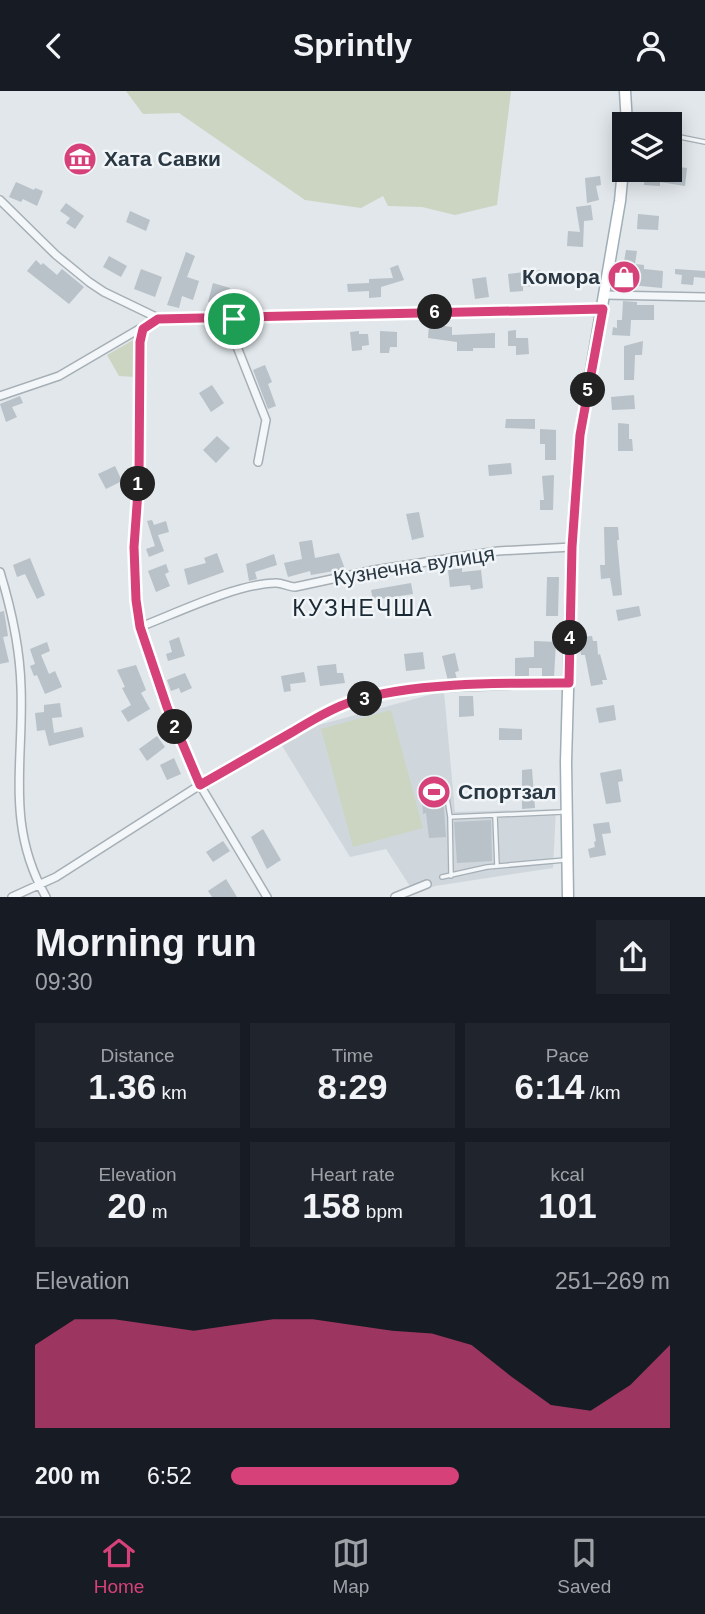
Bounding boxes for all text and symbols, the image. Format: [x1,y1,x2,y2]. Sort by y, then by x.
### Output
icon: back [35,27,73,65]
text: Sprintly [293,27,412,63]
icon: person [632,27,670,65]
map controls [612,112,682,182]
button: layers [612,112,682,182]
museum icon: Хата Савки [61,140,99,178]
place label: Хата Савки [104,147,221,170]
shop icon: Комора [605,258,643,296]
place label: Комора [522,265,600,288]
pin [204,289,264,349]
pin: 6 [418,295,452,329]
icon: arrive [215,300,253,338]
text: 6 [429,301,440,322]
pin: 5 [570,373,606,407]
text: 5 [582,379,593,400]
pin: 1 [120,467,156,501]
text: 1 [132,473,143,494]
street label: Кузнечна вулиця [332,541,496,590]
district label: КУЗНЕЧША [292,595,434,621]
pin: 4 [552,621,588,655]
text: 4 [564,627,575,648]
pin: 3 [348,681,382,717]
text: 3 [359,688,370,709]
pin: 2 [158,709,192,745]
text: 2 [169,716,180,737]
sports icon: Спортзал [415,773,453,811]
place label: Спортзал [458,780,557,803]
button: share [596,920,670,994]
text: Morning run [35,922,257,964]
text: 09:30 [35,969,93,995]
text: Distance [101,1045,174,1066]
text: Time [332,1045,373,1066]
text: Pace [546,1045,589,1066]
text: 1.36 [88,1067,156,1106]
text: 8:29 [317,1067,388,1106]
text: 6:14 [515,1067,585,1106]
text: km [156,1082,187,1103]
text: /km [585,1082,620,1103]
text: Elevation [98,1164,177,1185]
text: Heart rate [310,1164,395,1185]
text: kcal [551,1164,584,1185]
text: 20 [107,1186,146,1225]
text: 158 [302,1186,361,1225]
text: 101 [538,1186,597,1225]
text: m [146,1201,168,1222]
text: bpm [361,1201,403,1222]
text: Elevation [35,1268,130,1294]
text: 251–269 m [555,1268,670,1294]
text: 200 m [35,1463,100,1489]
text: 6:52 [147,1463,192,1489]
tab: Home [94,1534,144,1598]
tab: Map [332,1534,370,1598]
tab: Saved [557,1534,611,1598]

